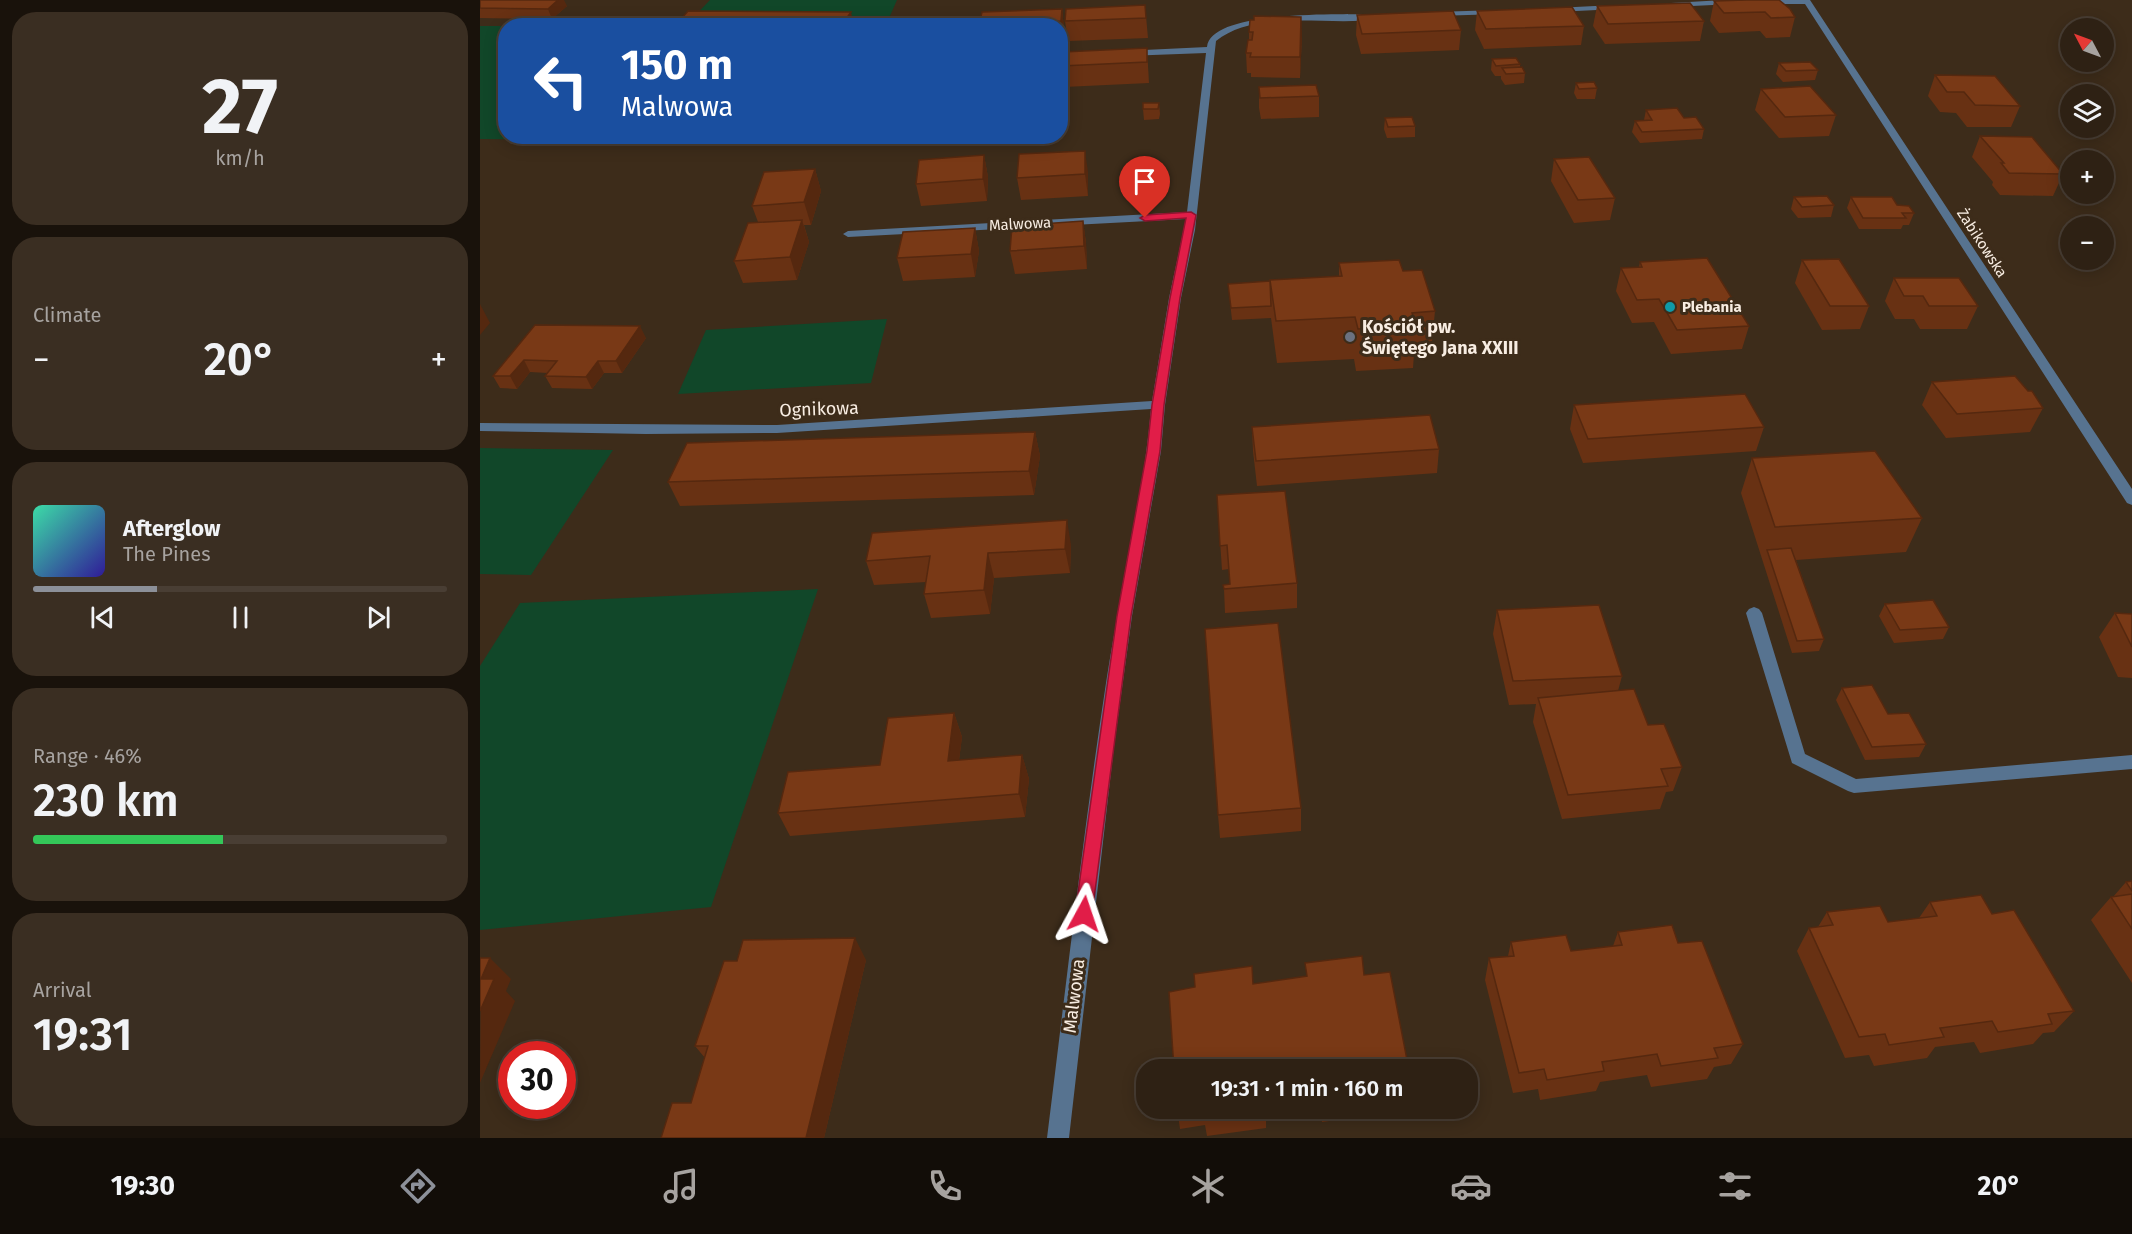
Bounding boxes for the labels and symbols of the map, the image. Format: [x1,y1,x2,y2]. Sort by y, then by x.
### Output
north arrow [2060,18,2114,72]
pin [1119,156,1170,218]
street label: Żabikowska [1953,205,2011,281]
street label: Malwowa [988,213,1052,235]
place label: Plebania [1682,298,1742,316]
marker: Plebania [1663,300,1677,314]
place label: Kościół pw. Świętego Jana XXIII [1362,316,1518,359]
marker: Kościół pw. Świętego Jana XXIII [1343,330,1357,344]
street label: Ognikowa [779,397,859,421]
position arrow [1052,882,1116,946]
street label: Malwowa [1059,958,1089,1034]
speed limit sign: 30 [498,1041,576,1119]

